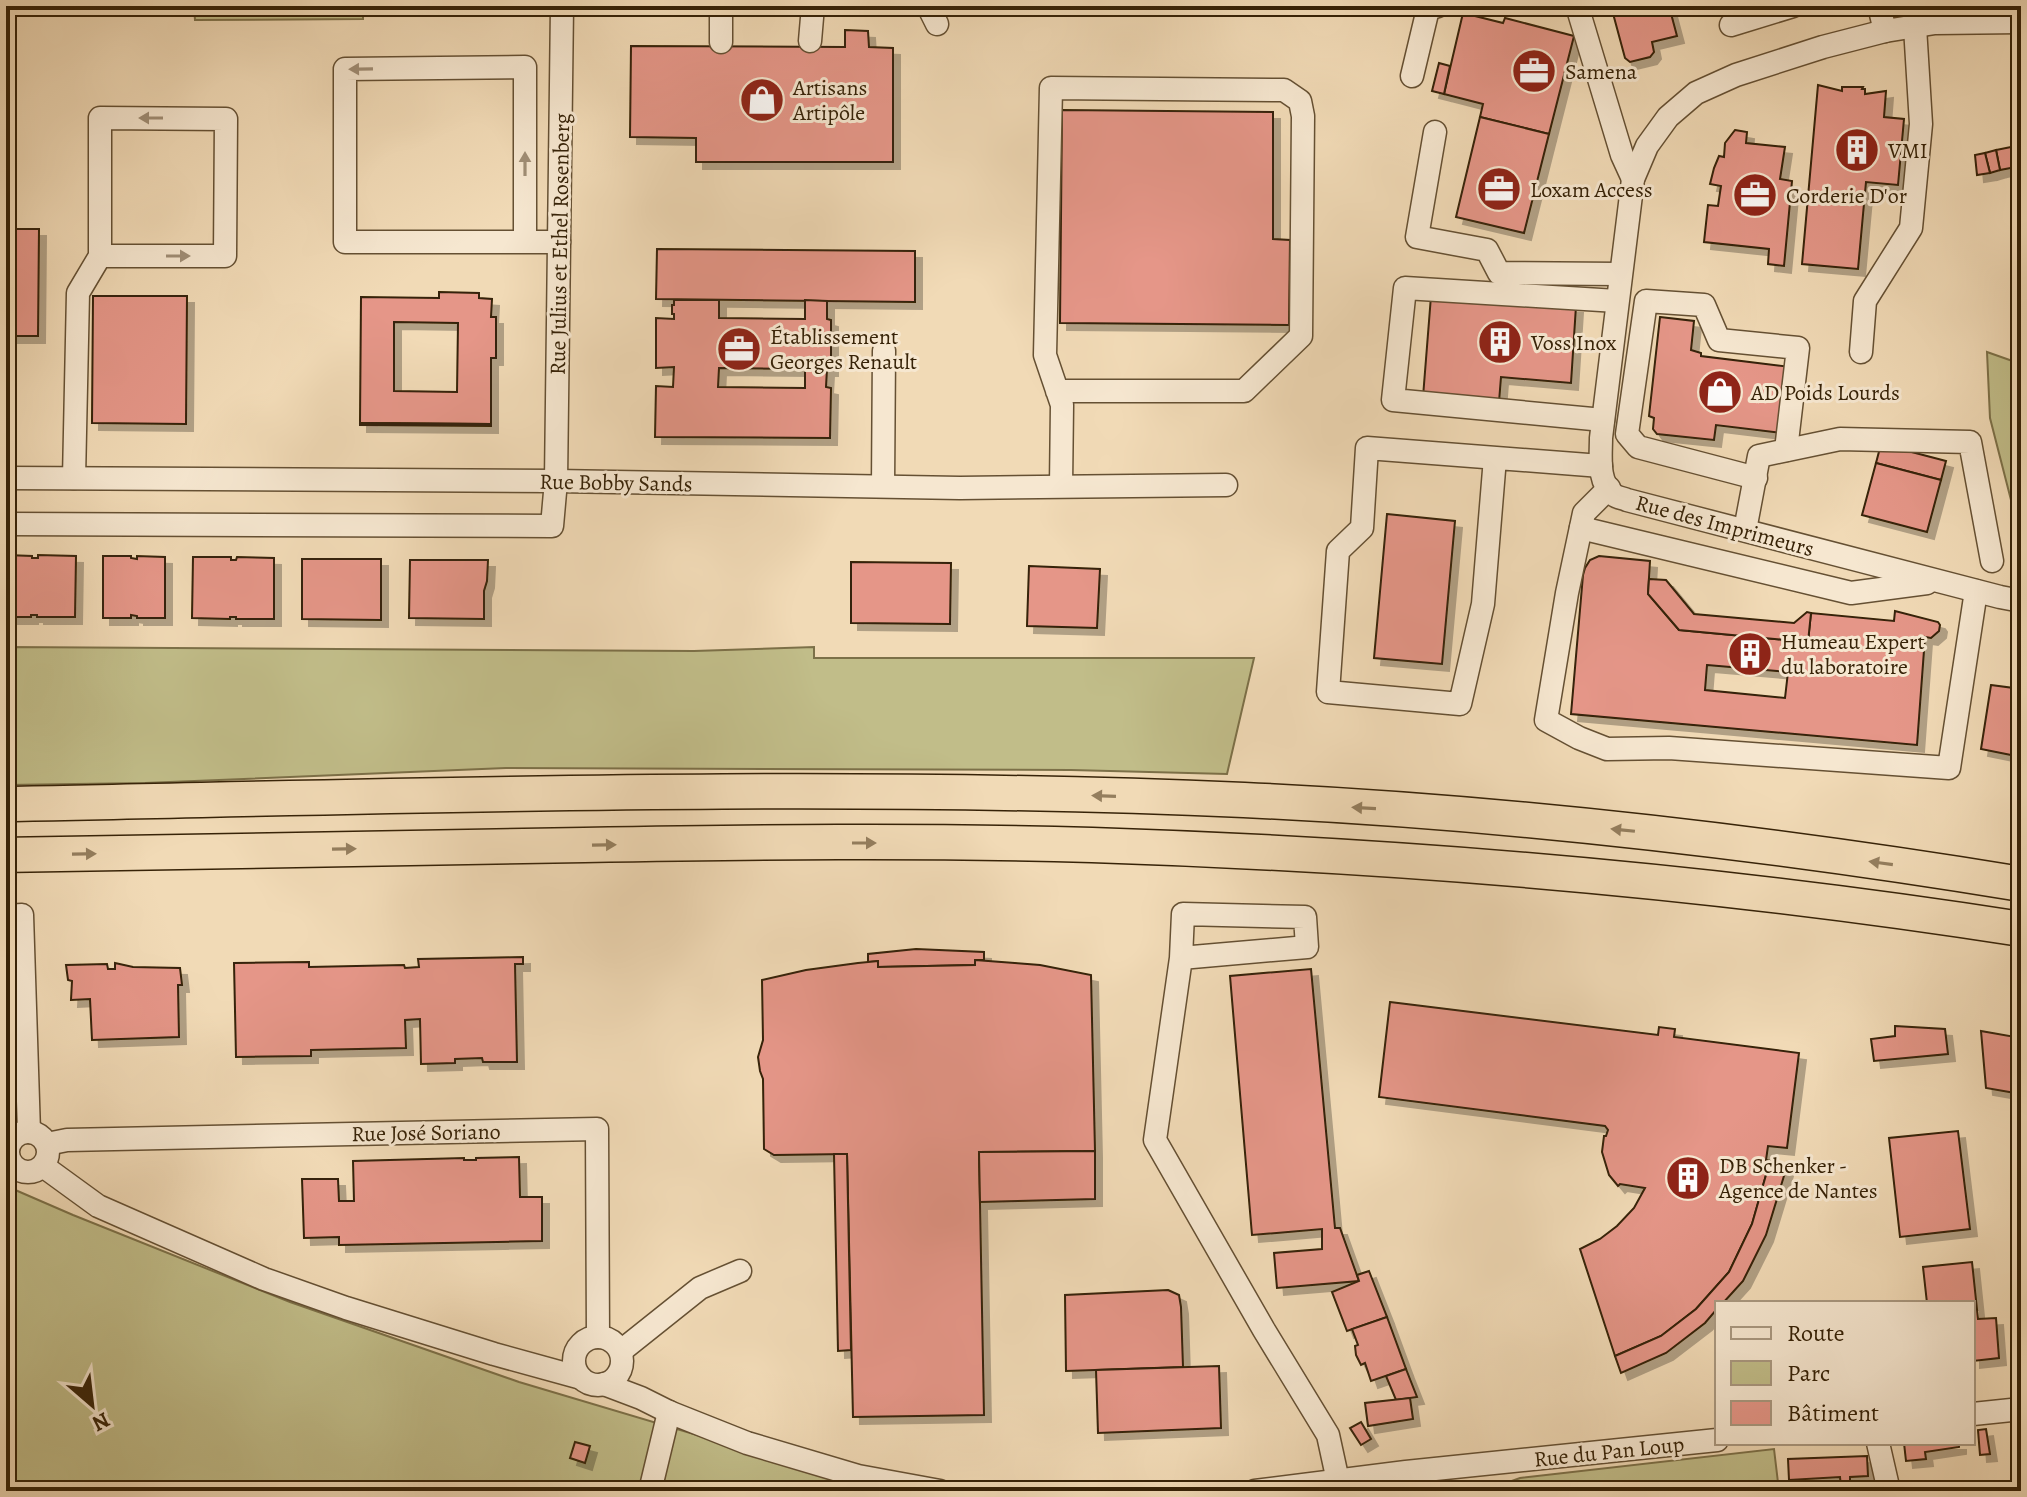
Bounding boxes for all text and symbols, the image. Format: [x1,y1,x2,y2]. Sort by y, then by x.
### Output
office icon: Samena [1510,47,1558,95]
place label: Samena [1565,57,1638,87]
one-way arrow [348,63,373,75]
place label: Artisans Artipôle [792,73,867,128]
shop icon: Artisans Artipôle [738,76,786,124]
one-way arrow [138,112,163,124]
street label: Rue Julius et Ethel Rosenberg [543,113,577,375]
building icon: VMI [1833,126,1881,174]
place label: VMI [1887,136,1928,166]
one-way arrow [519,151,531,176]
office icon: Loxam Access [1475,165,1523,213]
office icon: Corderie D'or [1731,171,1779,219]
place label: Loxam Access [1530,175,1653,205]
place label: Corderie D'or [1786,181,1907,211]
one-way arrow [166,250,191,262]
building icon: Voss Inox [1476,318,1524,366]
place label: Établissement Georges Renault [770,322,917,377]
office icon: Établissement Georges Renault [715,325,763,373]
place label: Voss Inox [1530,328,1617,358]
shop icon: AD Poids Lourds [1696,368,1744,416]
place label: AD Poids Lourds [1750,378,1900,408]
street label: Rue Bobby Sands [539,467,693,499]
street label: Rue des Imprimeurs [1632,488,1817,564]
place label: Humeau Expert du laboratoire [1781,627,1925,682]
building icon: Humeau Expert du laboratoire [1726,630,1774,678]
one-way arrow [1091,789,1116,802]
one-way arrow [1351,801,1376,814]
one-way arrow [1610,823,1635,836]
one-way arrow [852,836,877,849]
one-way arrow [592,839,617,851]
one-way arrow [332,843,357,856]
one-way arrow [72,848,97,860]
one-way arrow [1868,856,1893,869]
street label: Rue José Soriano [351,1117,501,1149]
place label: DB Schenker - Agence de Nantes [1718,1151,1878,1206]
building icon: DB Schenker - Agence de Nantes [1664,1154,1712,1202]
legend [1715,1301,1975,1445]
text: Route [1787,1317,1845,1349]
text: Parc [1787,1357,1830,1389]
north arrow [52,1365,132,1445]
text: Bâtiment [1787,1397,1879,1429]
text: N [87,1405,115,1439]
street label: Rue du Pan Loup [1532,1429,1686,1475]

